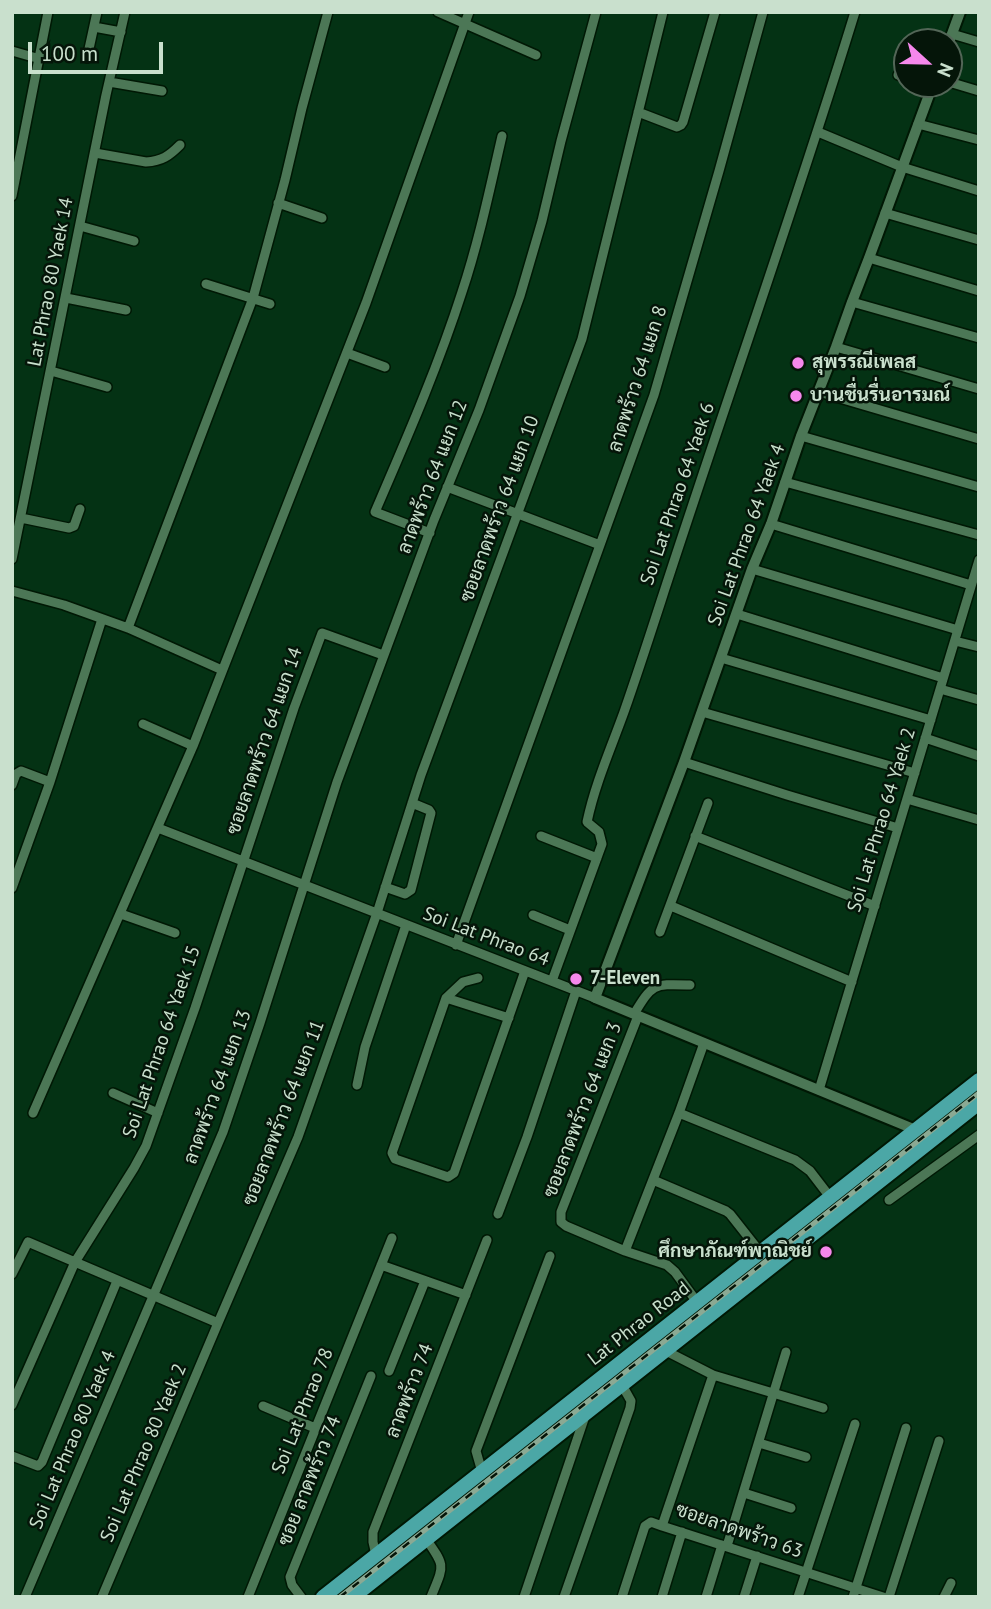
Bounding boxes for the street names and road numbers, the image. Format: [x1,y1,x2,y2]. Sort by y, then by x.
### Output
street label: Lat Phrao 80 Yaek 14 [23,196,79,368]
street label: ลาดพร้าว 64 แยก 8 [604,303,672,455]
street label: ลาดพร้าว 64 แยก 12 [393,397,473,557]
street label: Soi Lat Phrao 64 Yaek 6 [636,400,720,588]
street label: ซอยลาดพร้าว 64 แยก 10 [456,413,544,605]
street label: Soi Lat Phrao 64 Yaek 4 [704,441,790,629]
street label: ซอยลาดพร้าว 64 แยก 14 [222,644,308,838]
street label: Soi Lat Phrao 64 Yaek 2 [843,725,921,915]
street label: Soi Lat Phrao 64 [420,902,552,972]
street label: Soi Lat Phrao 64 Yaek 15 [118,943,206,1141]
street label: ลาดพร้าว 64 แยก 13 [179,1007,257,1167]
street label: ซอยลาดพร้าว 64 แยก 11 [238,1017,330,1209]
street label: ซอยลาดพร้าว 64 แยก 3 [539,1019,627,1201]
street label: Lat Phrao Road [584,1277,694,1371]
street label: ลาดพร้าว 74 [382,1341,438,1441]
street label: Soi Lat Phrao 78 [267,1345,339,1477]
street label: Soi Lat Phrao 80 Yaek 4 [25,1347,121,1533]
street label: Soi Lat Phrao 80 Yaek 2 [96,1360,192,1546]
street label: ซอย ลาดพร้าว 74 [274,1413,346,1549]
street label: ซอยลาดพร้าว 63 [673,1499,805,1563]

